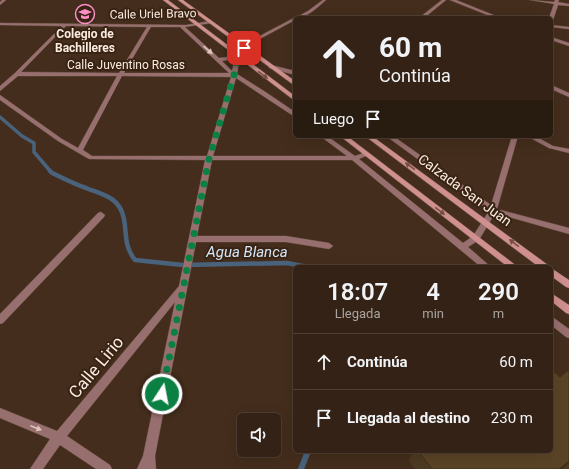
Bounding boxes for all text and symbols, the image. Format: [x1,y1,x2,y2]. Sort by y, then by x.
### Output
school or university icon: Colegio de Bachilleres [74,3,96,25]
street label: Calle Uriel Bravo [109,6,197,22]
place label: Colegio de Bachilleres [55,27,115,55]
pin [227,31,261,65]
text: 60 m [379,31,442,64]
icon: ahead [313,32,365,84]
icon: arrive [233,37,255,59]
one-way arrow [203,45,212,54]
street label: Calle Juventino Rosas [67,58,185,72]
text: Continúa [379,65,451,86]
one-way arrow [257,71,268,79]
icon: arrive [362,108,384,130]
text: Luego [313,110,354,128]
street label: Calzada San Juan [415,151,515,229]
one-way arrow [404,162,415,171]
one-way arrow [435,207,446,215]
one-way arrow [509,239,520,248]
water label: Agua Blanca [205,243,288,261]
text: 18:07 [327,278,388,306]
text: 4 [426,278,440,306]
text: 290 [478,278,519,306]
text: Llegada [335,306,381,321]
text: min [422,306,444,321]
text: m [493,306,504,321]
street label: Calle Lirio [64,332,128,402]
icon: ahead [313,351,335,373]
text: Continúa [347,353,408,371]
text: 60 m [499,353,533,371]
position arrow [141,373,183,415]
icon: arrive [313,407,335,429]
text: Llegada al destino [347,409,470,427]
text: 230 m [491,409,533,427]
map controls [237,413,281,457]
button: sound [237,413,281,457]
one-way arrow [31,425,43,431]

